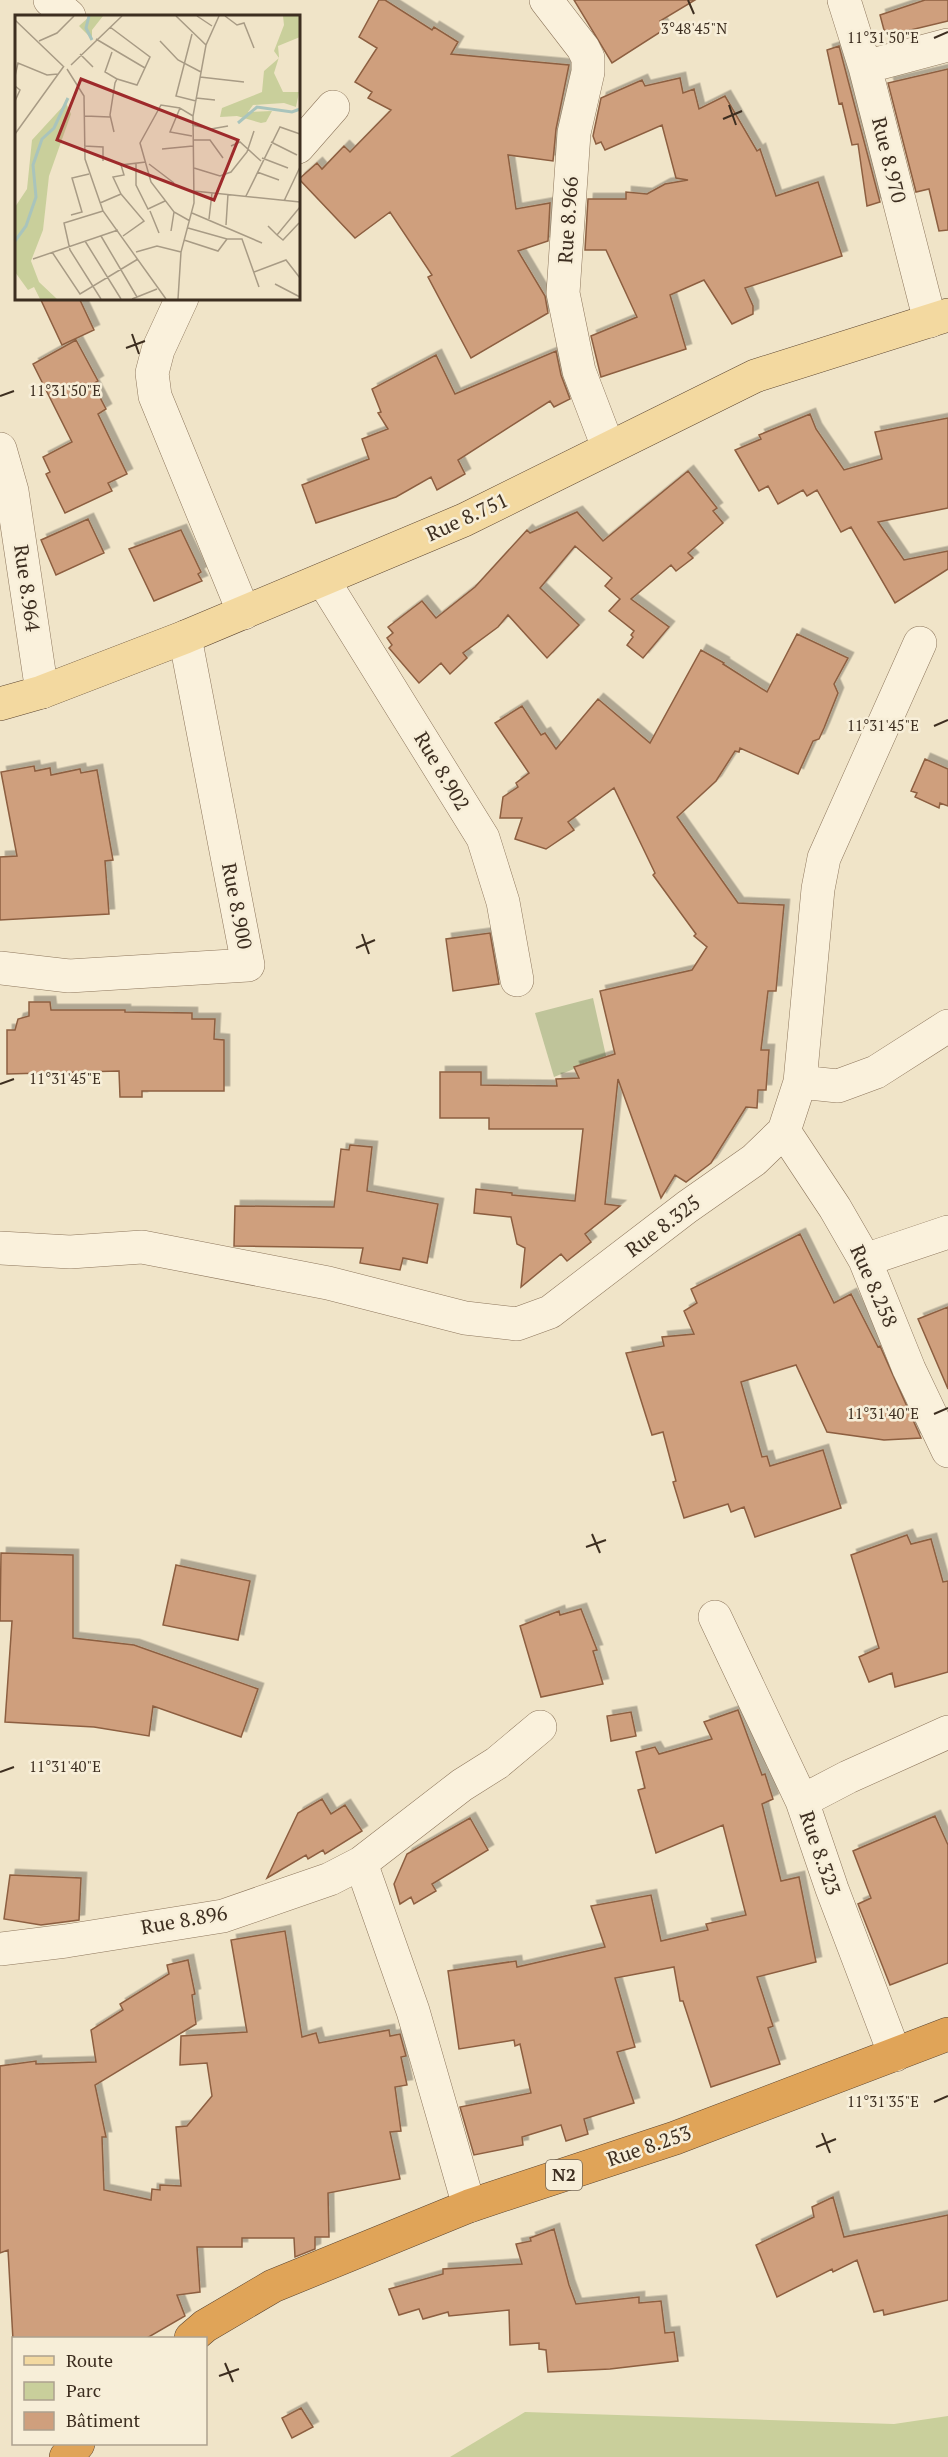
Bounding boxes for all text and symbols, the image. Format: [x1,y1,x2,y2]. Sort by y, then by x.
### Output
inset map [15,15,300,300]
text: 3°48'45"N [661,18,727,38]
text: 11°31'50"E [847,27,919,47]
street label: Rue 8.970 [866,114,913,206]
street label: Rue 8.966 [551,175,584,264]
text: 11°31'50"E [29,380,101,400]
street label: Rue 8.751 [421,486,512,547]
street label: Rue 8.964 [8,543,47,633]
text: 11°31'45"E [847,715,919,735]
street label: Rue 8.902 [408,726,477,815]
street label: Rue 8.900 [216,860,259,951]
text: 11°31'45"E [29,1068,101,1088]
street label: Rue 8.325 [620,1189,706,1263]
street label: Rue 8.258 [844,1240,905,1331]
text: 11°31'40"E [847,1403,919,1423]
text: 11°31'40"E [29,1756,101,1776]
street label: Rue 8.323 [793,1807,847,1899]
street label: Rue 8.896 [139,1899,230,1940]
text: 11°31'35"E [847,2091,919,2111]
street label: Rue 8.253 [603,2119,695,2173]
road number: N2 [546,2160,582,2190]
legend [12,2337,207,2445]
text: Route [66,2348,113,2372]
text: Parc [66,2378,101,2402]
text: Bâtiment [66,2408,141,2432]

